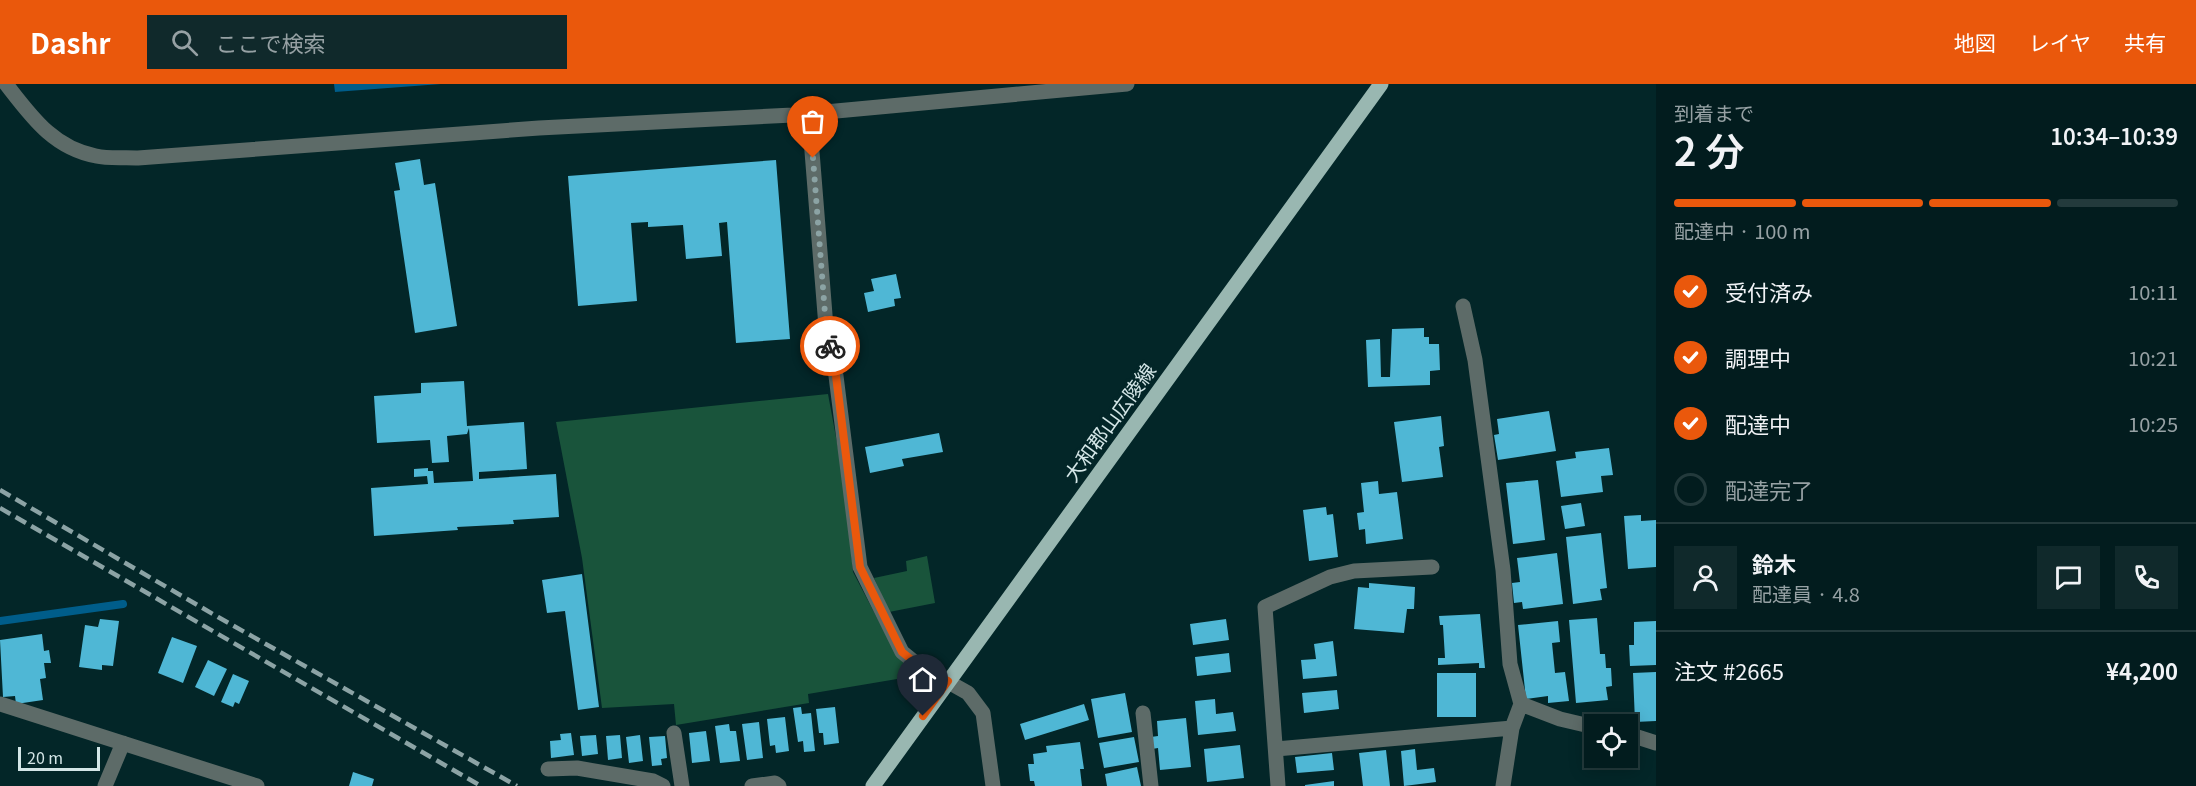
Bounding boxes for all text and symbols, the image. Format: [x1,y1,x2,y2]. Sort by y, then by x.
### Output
search box [147,15,567,69]
text: Dashr [30,22,111,62]
icon: search [168,26,201,59]
text: ここで検索 [216,26,326,58]
text: 地図 [1954,27,1996,57]
text: レイヤ [2029,27,2091,57]
text: 共有 [2124,27,2166,57]
pin [787,96,838,158]
text: 到着まで [1674,98,1754,127]
icon: bag [796,105,829,138]
text: 10:34–10:39 [2050,119,2178,151]
text: 2 分 [1674,121,1744,177]
text: 配達中 · 100 m [1674,216,1810,245]
icon: check [1674,275,1707,308]
text: 受付済み [1725,275,1813,307]
text: 10:11 [2128,277,2178,306]
courier [800,316,860,376]
icon: bike [814,330,847,363]
icon: check [1674,341,1707,374]
text: 調理中 [1725,341,1791,373]
text: 10:21 [2128,343,2178,372]
street label: 大和郡山広陵線 [1056,357,1162,487]
icon: check [1674,407,1707,440]
text: 配達中 [1725,407,1791,439]
text: 10:25 [2128,409,2178,438]
text: 配達完了 [1725,473,1813,505]
button: person [1674,546,1737,609]
button: chat [2037,546,2100,609]
button: phone [2115,546,2178,609]
text: 鈴木 [1752,547,1796,579]
text: 配達員 · 4.8 [1752,579,1860,608]
pin [897,654,948,716]
text: 注文 #2665 [1674,654,1784,686]
text: ¥4,200 [2106,654,2178,686]
icon: home [906,663,939,696]
map controls [1584,714,1638,768]
button: locate [1584,714,1638,768]
scale bar [18,744,100,772]
text: 20 m [27,745,63,769]

